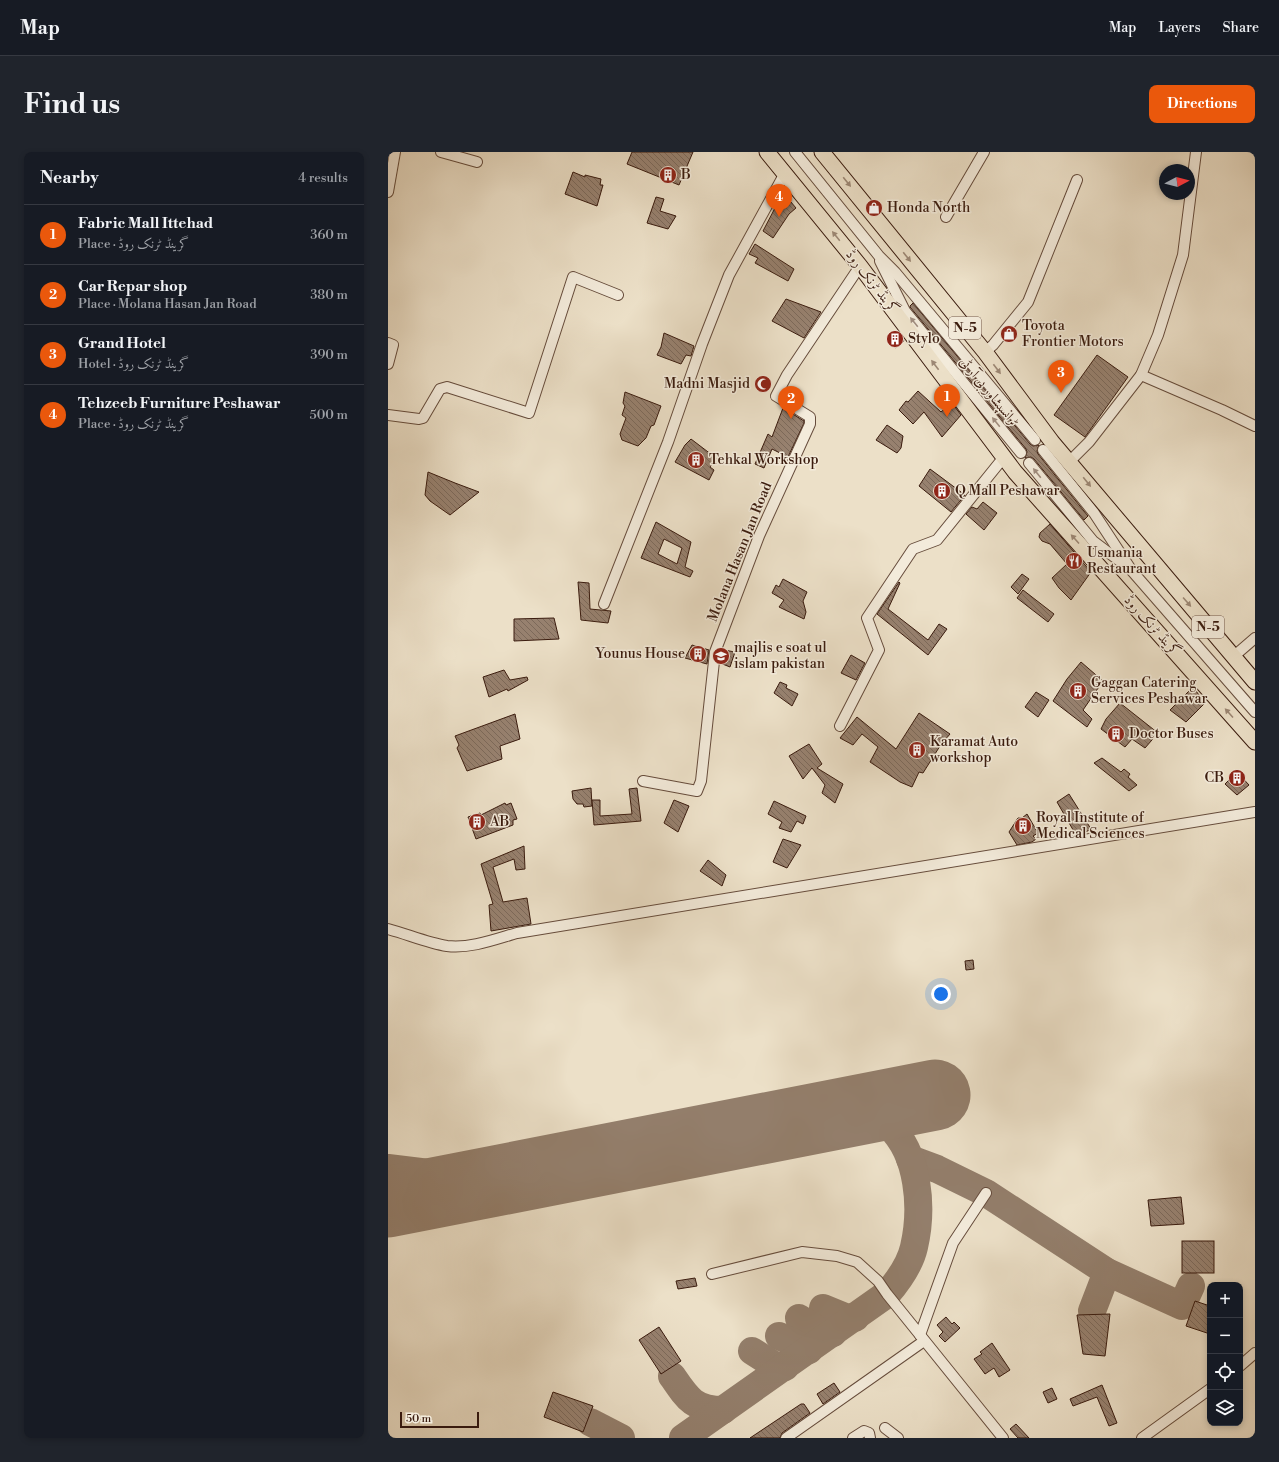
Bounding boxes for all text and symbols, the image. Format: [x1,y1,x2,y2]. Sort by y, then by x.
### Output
text: Map [20,16,60,40]
text: Map [1109,19,1136,37]
text: Layers [1158,19,1201,37]
text: Share [1223,19,1259,37]
button: Directions [1149,85,1255,123]
text: Find us [24,87,120,122]
north arrow [1159,164,1195,200]
building icon: B [658,165,678,185]
place label: B [680,166,691,184]
text: Nearby [40,167,99,189]
text: 4 results [298,170,348,186]
one-way arrow [842,177,851,188]
pin: 4 [766,184,792,217]
shop icon: Honda North [864,198,884,218]
place label: Honda North [887,199,971,217]
text: Fabric Mall Ittehad [78,214,213,233]
text: 1 [50,227,56,243]
text: 360 m [310,227,348,243]
one-way arrow [832,231,840,241]
text: Place · گرینڈ ٹرنک روڈ [78,236,189,252]
street label: گرینڈ ٹرنک روڈ [841,246,903,318]
one-way arrow [903,251,911,262]
text: Car Repar shop [78,277,187,296]
text: 2 [49,287,57,303]
text: 380 m [310,287,348,303]
text: Place · Molana Hasan Jan Road [78,296,257,312]
one-way arrow [909,316,918,327]
road number: N-5 [949,317,981,339]
place label: Toyota Frontier Motors [1022,317,1124,351]
shop icon: Toyota Frontier Motors [999,324,1019,344]
building icon: Stylo [885,329,905,349]
place label: Stylo [908,330,940,348]
text: Grand Hotel [78,334,166,353]
text: 3 [49,347,57,363]
text: 390 m [310,347,348,363]
street label: ٹرانسپشاور بی آر ٹی [955,353,1023,431]
text: Hotel · گرینڈ ٹرنک روڈ [78,356,189,372]
one-way arrow [931,360,939,371]
pin: 3 [1048,360,1074,393]
one-way arrow [993,363,1001,374]
mosque icon: Madni Masjid [753,374,773,394]
place label: Madni Masjid [664,375,750,393]
pin: 1 [934,384,960,417]
pin: 2 [778,386,804,419]
text: Tehzeeb Furniture Peshawar [78,394,281,413]
text: 4 [49,407,57,423]
text: 500 m [310,407,348,423]
text: Place · گرینڈ ٹرنک روڈ [78,416,189,432]
one-way arrow [992,417,1000,428]
building icon: Tehkal Workshop [686,450,706,470]
place label: Tehkal Workshop [709,451,819,469]
one-way arrow [1033,468,1042,478]
one-way arrow [1083,477,1092,488]
street label: Molana Hasan Jan Road [704,479,776,625]
building icon: Q Mall Peshawar [932,481,952,501]
place label: Q Mall Peshawar [955,482,1060,500]
one-way arrow [1070,534,1080,544]
place label: Usmania Restaurant [1087,544,1157,578]
restaurant icon: Usmania Restaurant [1064,551,1084,571]
street label: گرینڈ ٹرنک روڈ [1120,591,1185,660]
one-way arrow [1182,597,1191,608]
road number: N-5 [1192,616,1224,638]
place label: majlis e soat ul islam pakistan [734,639,827,673]
building icon: Younus House [688,644,708,664]
place label: Younus House [594,645,685,663]
school or university icon: majlis e soat ul islam pakistan [711,646,731,666]
place label: Gaggan Catering Services Peshawar [1091,674,1208,708]
building icon: Gaggan Catering Services Peshawar [1068,681,1088,701]
one-way arrow [1224,708,1234,718]
building icon: Doctor Buses [1106,724,1126,744]
place label: Doctor Buses [1129,725,1214,743]
place label: Karamat Auto workshop [929,733,1018,767]
building icon: Karamat Auto workshop [907,740,927,760]
building icon: CB [1227,768,1247,788]
place label: CB [1205,769,1224,787]
place label: Royal Institute of Medical Sciences [1036,809,1145,843]
building icon: AB [467,812,487,832]
place label: AB [489,813,509,831]
building icon: Royal Institute of Medical Sciences [1013,816,1033,836]
your location [931,984,951,1004]
map controls [1207,1282,1243,1426]
button: + [1207,1282,1243,1318]
button: − [1207,1318,1243,1354]
button: locate [1207,1354,1243,1390]
button: layers [1207,1390,1243,1426]
scale bar [400,1410,479,1429]
text: 50 m [406,1412,431,1426]

